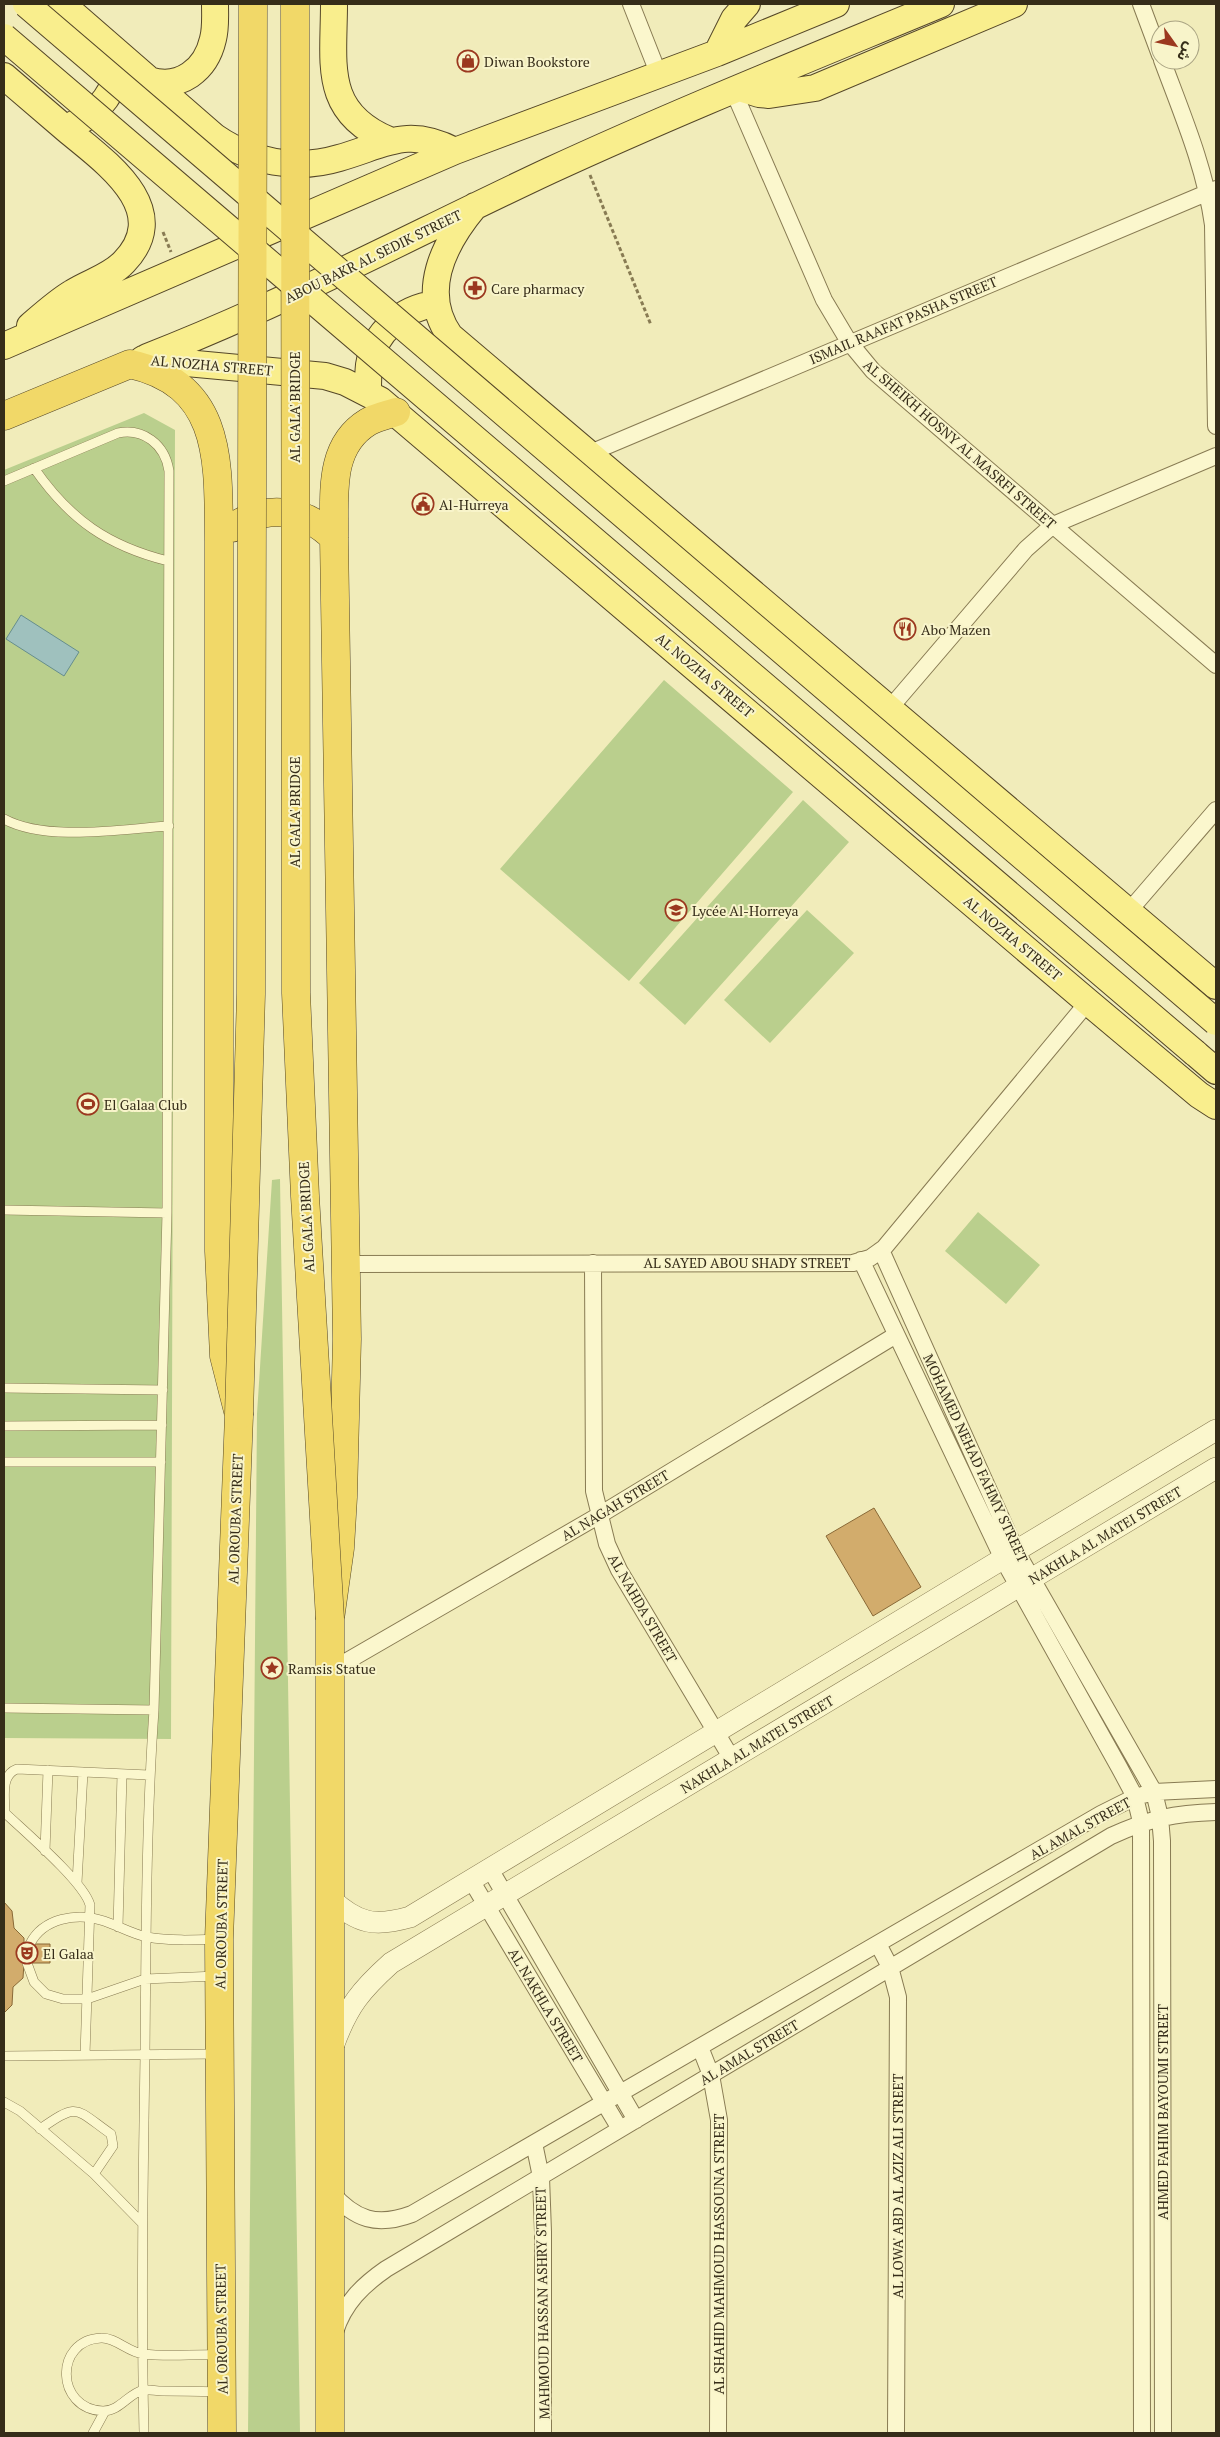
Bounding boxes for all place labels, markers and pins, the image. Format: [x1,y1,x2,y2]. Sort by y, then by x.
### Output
shop icon: Diwan Bookstore [456,49,480,73]
place label: Diwan Bookstore [484,52,590,71]
pharmacy icon: Care pharmacy [463,276,487,300]
place label: Care pharmacy [491,279,585,298]
public building icon: Al-Hurreya [411,492,435,516]
place label: Al-Hurreya [439,495,509,514]
restaurant icon: Abo Mazen [893,617,917,641]
place label: Abo Mazen [921,620,991,639]
school or university icon: Lycée Al-Horreya [664,898,688,922]
place label: Lycée Al-Horreya [692,901,799,920]
sports icon: El Galaa Club [76,1092,100,1116]
place label: El Galaa Club [104,1095,187,1114]
place icon: Ramsis Statue [260,1656,284,1680]
place label: Ramsis Statue [288,1659,376,1678]
theatre icon: El Galaa [15,1941,39,1965]
place label: El Galaa [43,1944,94,1963]

